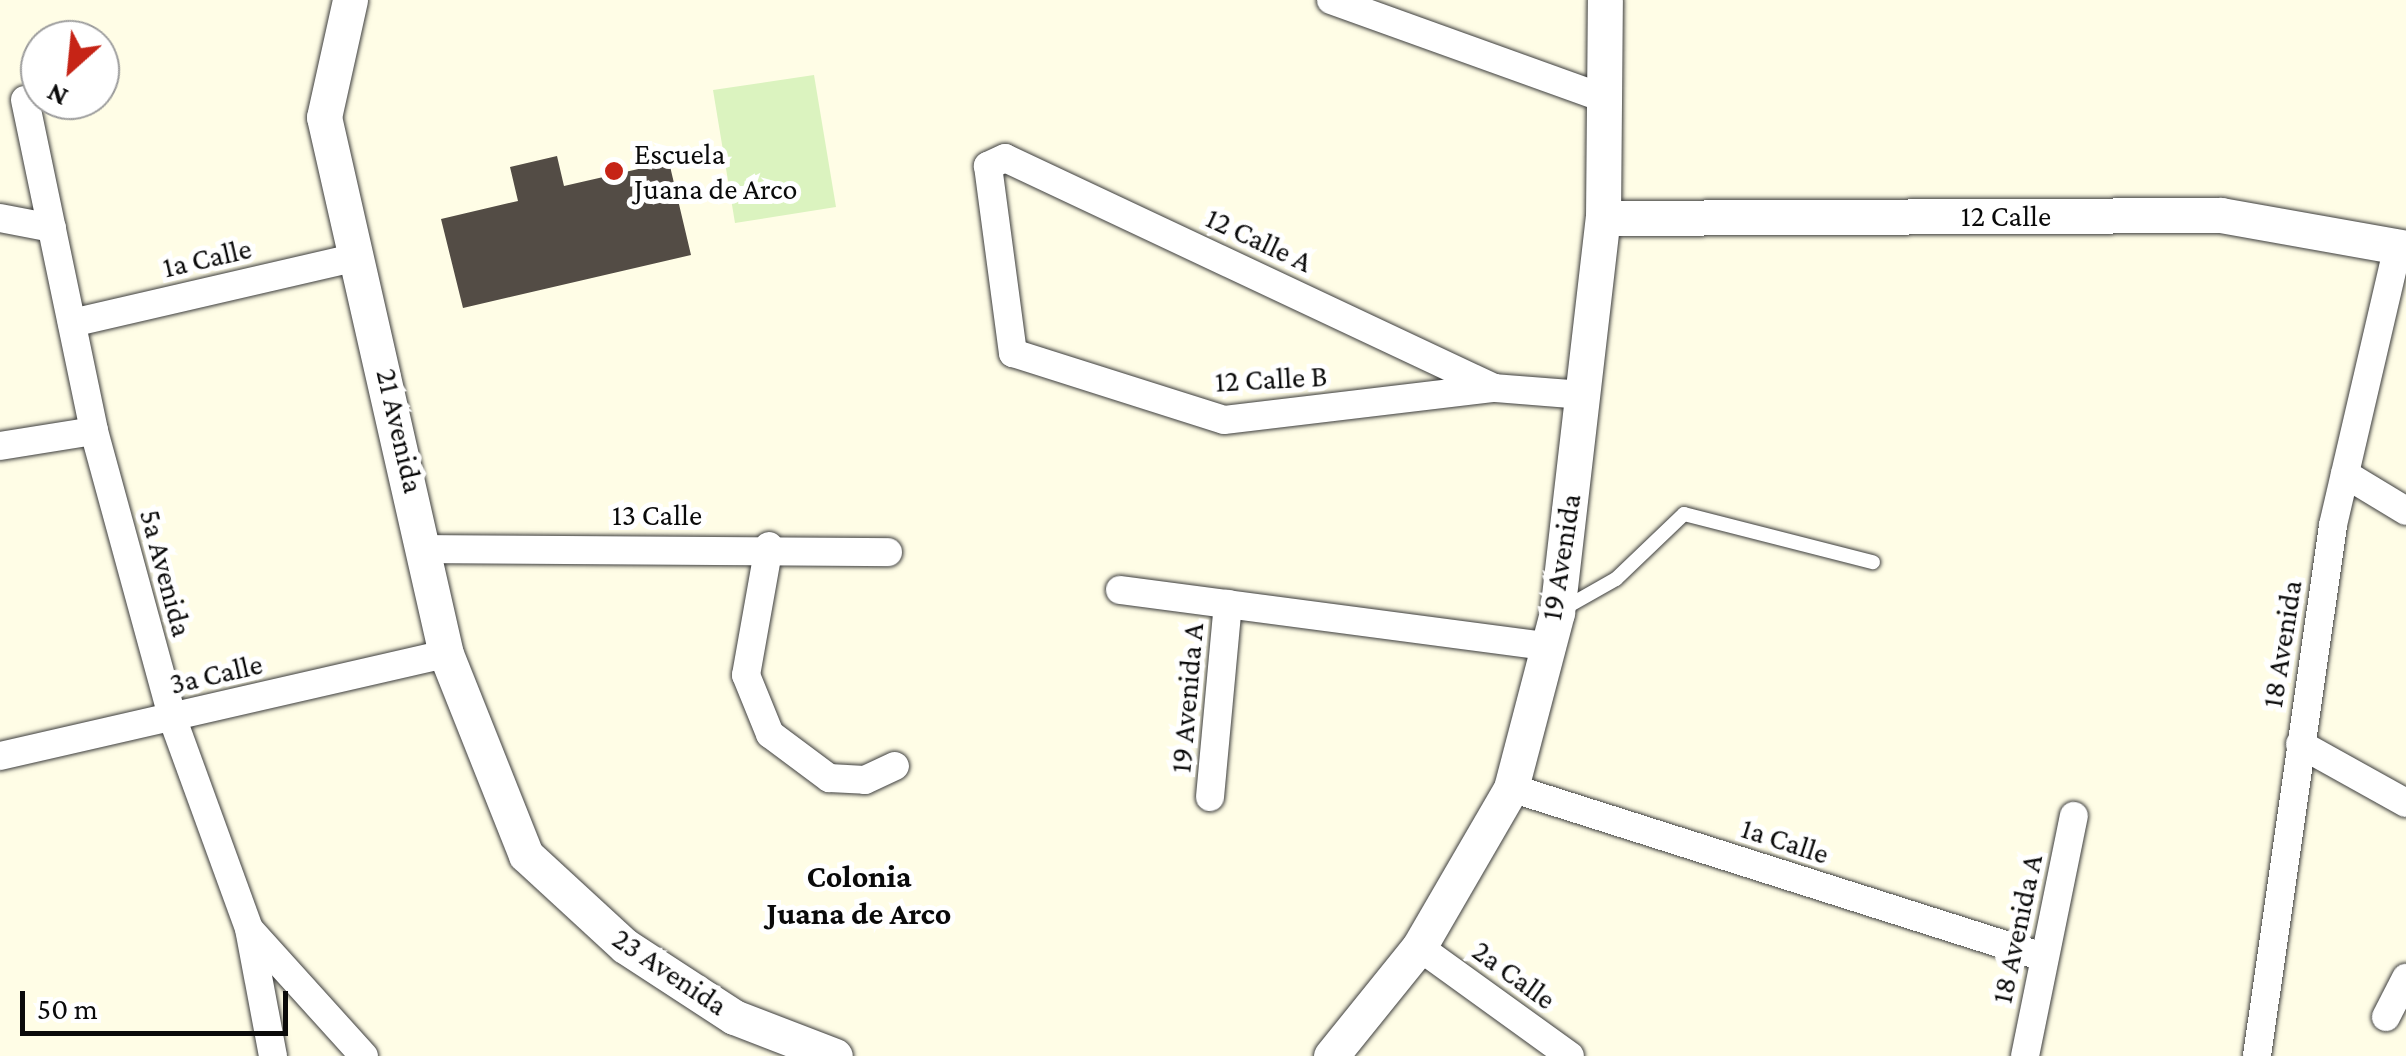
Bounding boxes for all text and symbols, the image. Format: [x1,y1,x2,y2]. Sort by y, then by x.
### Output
north arrow [20,20,120,120]
text: N [42,77,73,114]
place label: Escuela Juana de Arco [634,136,797,206]
marker: Escuela Juana de Arco [603,160,625,182]
street label: 12 Calle [1961,198,2051,234]
street label: 12 Calle A [1200,200,1318,280]
street label: 1a Calle [159,230,255,286]
street label: 12 Calle B [1214,358,1328,400]
street label: 21 Avenida [368,365,432,497]
street label: 19 Avenida [1533,491,1589,623]
street label: 13 Calle [612,497,702,533]
street label: 5a Avenida [132,505,200,641]
street label: 18 Avenida [2254,578,2310,710]
street label: 19 Avenida A [1163,622,1211,774]
street label: 3a Calle [166,646,266,702]
street label: 1a Calle [1737,810,1833,872]
street label: 18 Avenida A [1984,851,2050,1007]
district label: Colonia Juana de Arco [767,858,951,933]
street label: 23 Avenida [606,920,734,1024]
street label: 2a Calle [1465,933,1563,1017]
scale bar [25,971,292,1033]
text: 50 m [37,992,98,1025]

